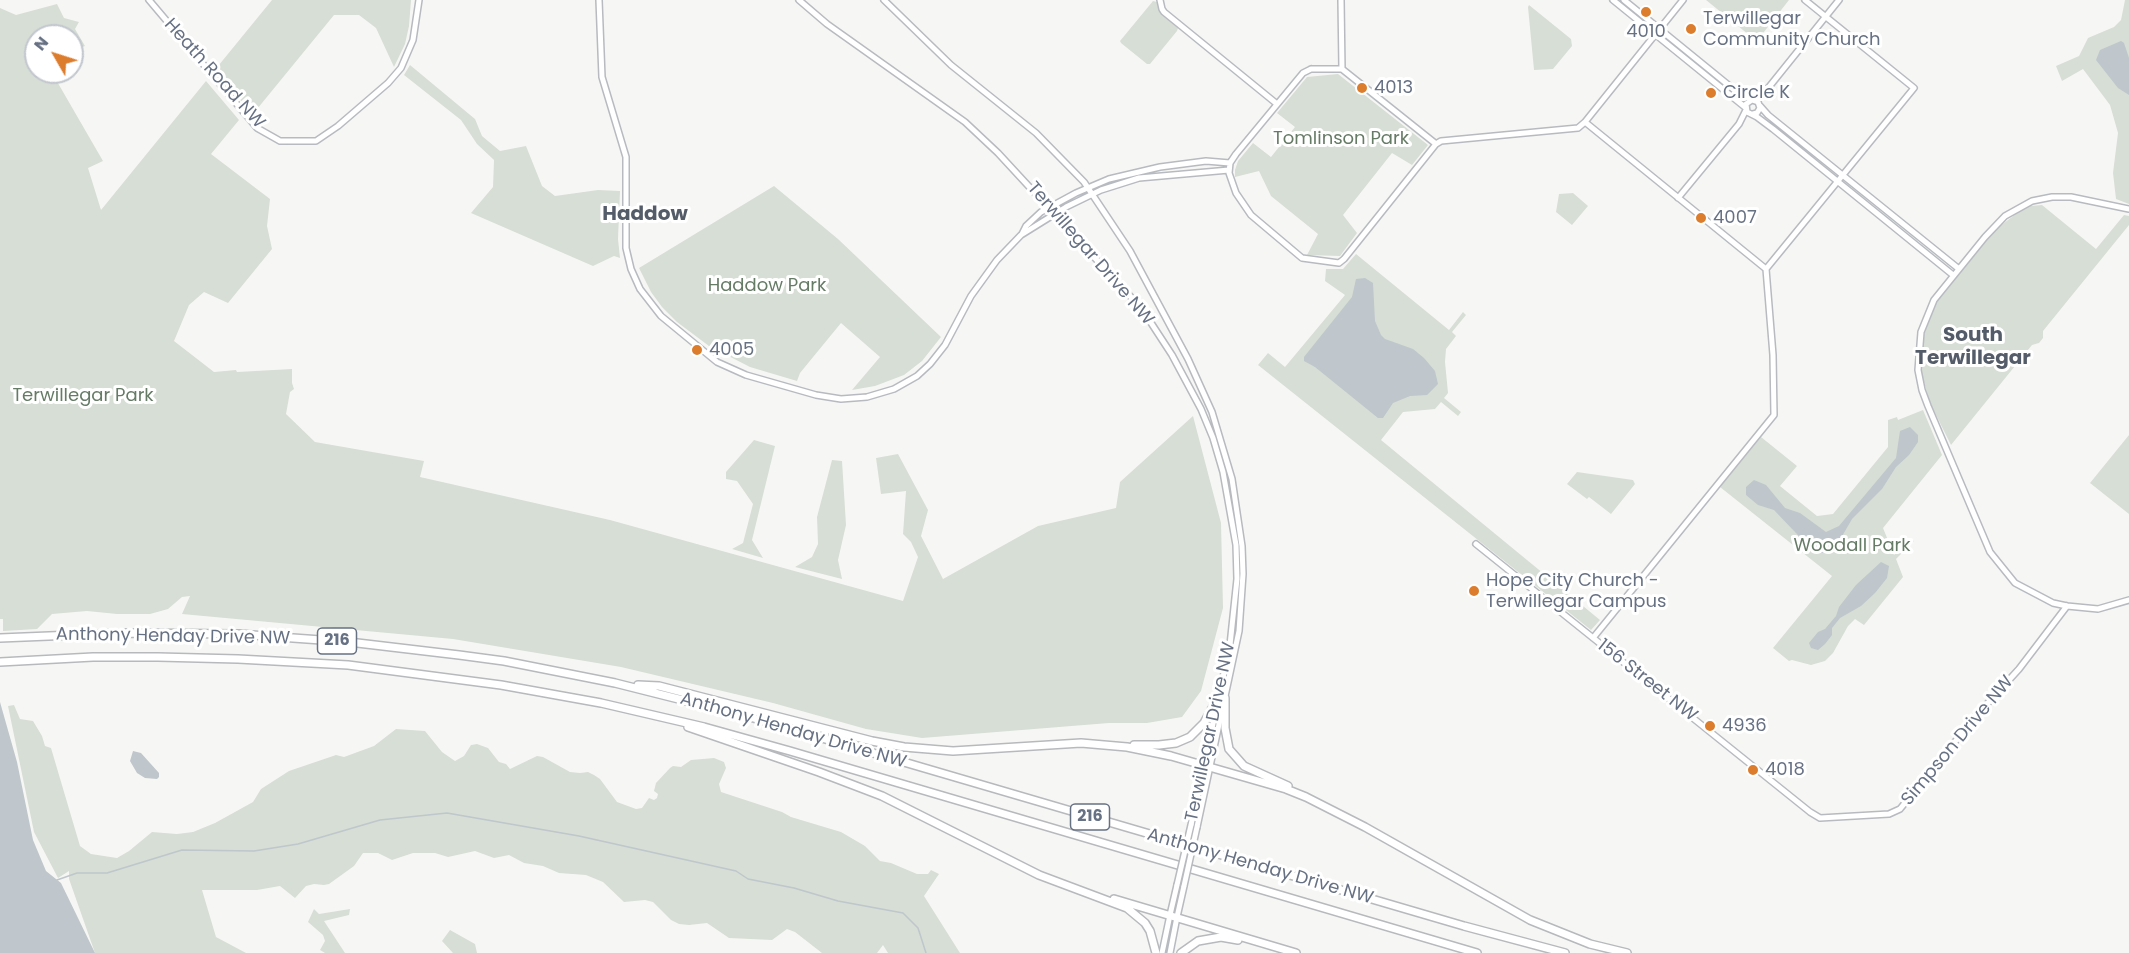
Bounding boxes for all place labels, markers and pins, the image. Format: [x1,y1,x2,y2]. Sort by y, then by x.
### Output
marker: 4010 [1639,5,1653,19]
place label: Terwillegar Community Church [1703,8,1881,50]
place label: 4010 [1626,21,1666,43]
marker: Terwillegar Community Church [1684,22,1698,36]
place label: 4013 [1374,77,1413,99]
marker: 4013 [1355,81,1369,95]
place label: Circle K [1723,82,1790,104]
marker: Circle K [1704,86,1718,100]
place label: 4007 [1713,207,1757,229]
marker: 4007 [1694,211,1708,225]
place label: 4005 [709,339,754,361]
marker: 4005 [690,343,704,357]
place label: Hope City Church - Terwillegar Campus [1486,570,1666,612]
marker: Hope City Church - Terwillegar Campus [1467,584,1481,598]
place label: 4936 [1722,715,1767,737]
marker: 4936 [1703,719,1717,733]
place label: 4018 [1765,759,1805,781]
marker: 4018 [1746,763,1760,777]

